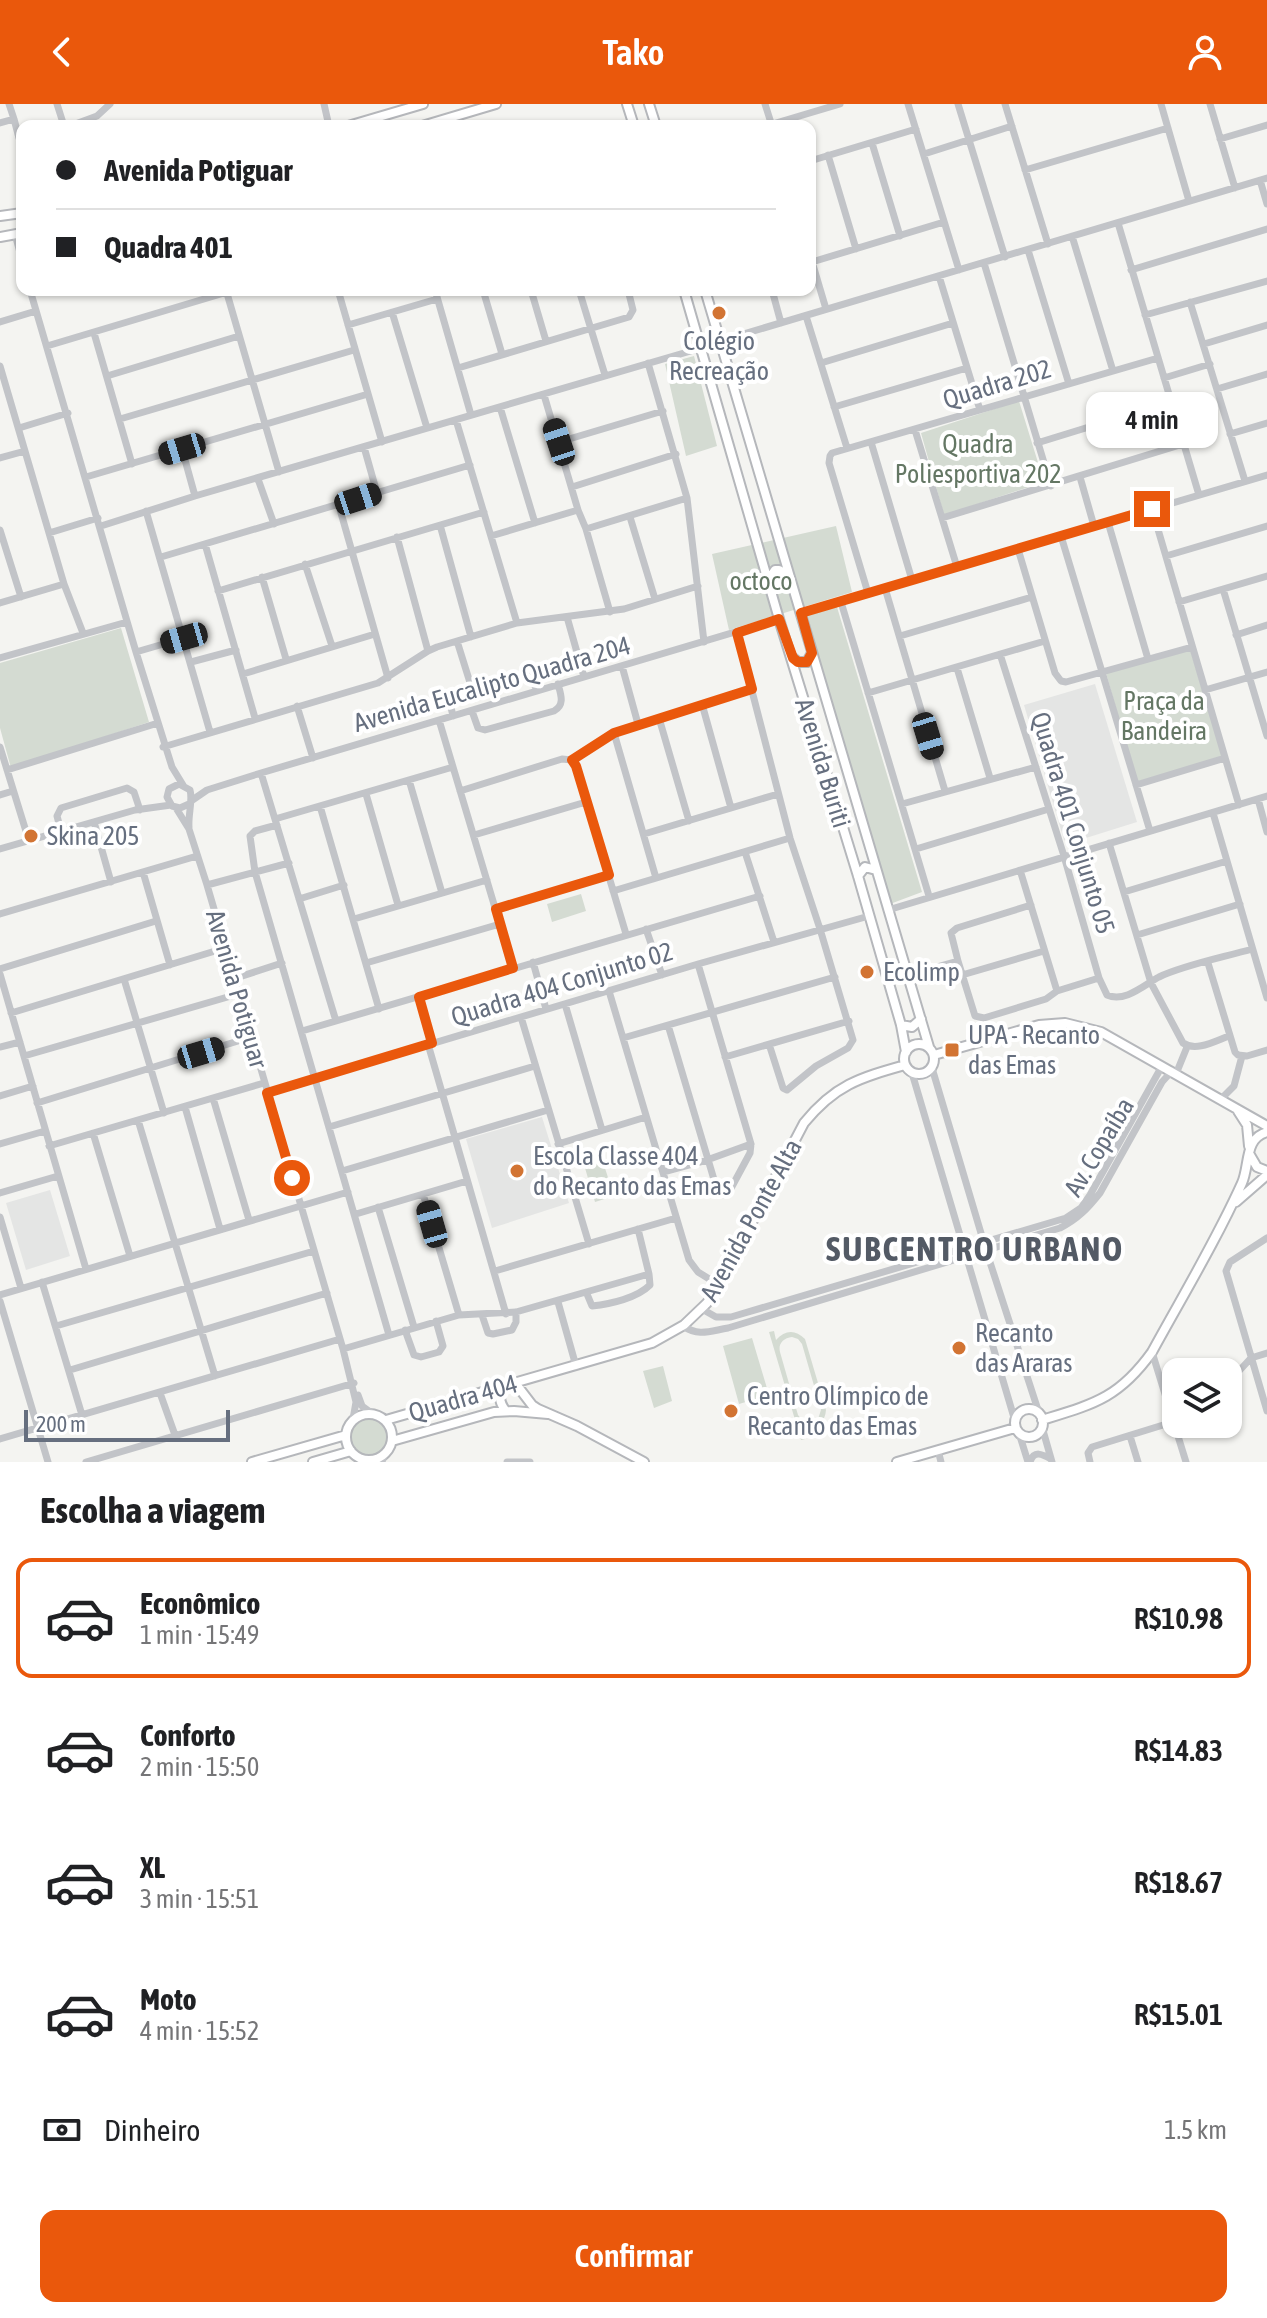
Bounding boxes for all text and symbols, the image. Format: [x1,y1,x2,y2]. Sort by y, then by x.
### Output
icon: back [40,30,84,74]
icon: person [1183,30,1227,74]
text: Tako [602,31,665,73]
text: Avenida Potiguar [104,153,292,187]
text: Quadra 401 [104,230,233,264]
marker: Colégio Recreação [710,304,728,322]
place label: Colégio Recreação [669,326,769,386]
street label: Quadra 202 [939,353,1055,415]
callout: 4 min [1086,393,1218,449]
text: 4 min [1125,405,1179,435]
car [540,415,578,469]
park label: Quadra Poliesportiva 202 [895,429,1061,489]
car [156,431,208,467]
car [331,480,385,518]
route end [1134,491,1170,527]
park label: octoco [729,566,793,596]
car [158,620,210,656]
street label: Avenida Eucalipto Quadra 204 [350,630,634,738]
park label: Praça da Bandeira [1121,686,1207,746]
street label: Avenida Buriti [789,695,857,831]
street label: Quadra 401 Conjunto 05 [1025,708,1121,938]
car [910,710,946,762]
place label: Skina 205 [47,821,139,851]
marker: Skina 205 [22,827,40,845]
street label: Avenida Potiguar [200,906,274,1072]
street label: Quadra 404 Conjunto 02 [447,936,677,1032]
place label: Ecolimp [883,957,960,987]
marker: Ecolimp [858,963,876,981]
place label: UPA - Recanto das Emas [968,1020,1100,1080]
car [175,1035,227,1071]
marker: UPA - Recanto das Emas [943,1041,961,1059]
street label: Av. Copaíba [1058,1092,1140,1202]
street label: Avenida Ponte Alta [694,1134,808,1306]
place label: Escola Classe 404 do Recanto das Emas [533,1141,731,1201]
route start [274,1160,310,1196]
marker: Escola Classe 404 do Recanto das Emas [508,1162,526,1180]
car [414,1198,450,1250]
district label: SUBCENTRO URBANO [826,1229,1124,1268]
place label: Recanto das Araras [975,1318,1073,1378]
marker: Recanto das Araras [950,1339,968,1357]
map controls [1162,1358,1242,1438]
button: layers [1162,1358,1242,1438]
street label: Quadra 404 [405,1368,521,1428]
place label: Centro Olímpico de Recanto das Emas [747,1381,929,1441]
marker: Centro Olímpico de Recanto das Emas [722,1402,740,1420]
scale bar [24,1406,230,1442]
text: 200 m [36,1411,86,1437]
text: Escolha a viagem [40,1489,266,1531]
icon: car [44,1582,116,1654]
text: Econômico [140,1586,260,1620]
text: R$10.98 [1134,1601,1223,1635]
text: 1 min · 15:49 [140,1620,259,1650]
icon: car [44,1714,116,1786]
text: Conforto [140,1718,236,1752]
text: R$14.83 [1134,1733,1223,1767]
text: 2 min · 15:50 [140,1752,259,1782]
icon: car [44,1846,116,1918]
text: XL [140,1850,165,1884]
text: R$18.67 [1134,1865,1223,1899]
text: 3 min · 15:51 [140,1884,259,1914]
icon: car [44,1978,116,2050]
text: Moto [140,1982,197,2016]
text: R$15.01 [1134,1997,1223,2031]
text: 4 min · 15:52 [140,2016,259,2046]
icon: cash [40,2108,84,2152]
text: Dinheiro [104,2113,200,2147]
text: 1.5 km [1164,2115,1227,2145]
button: Confirmar [40,2210,1227,2302]

